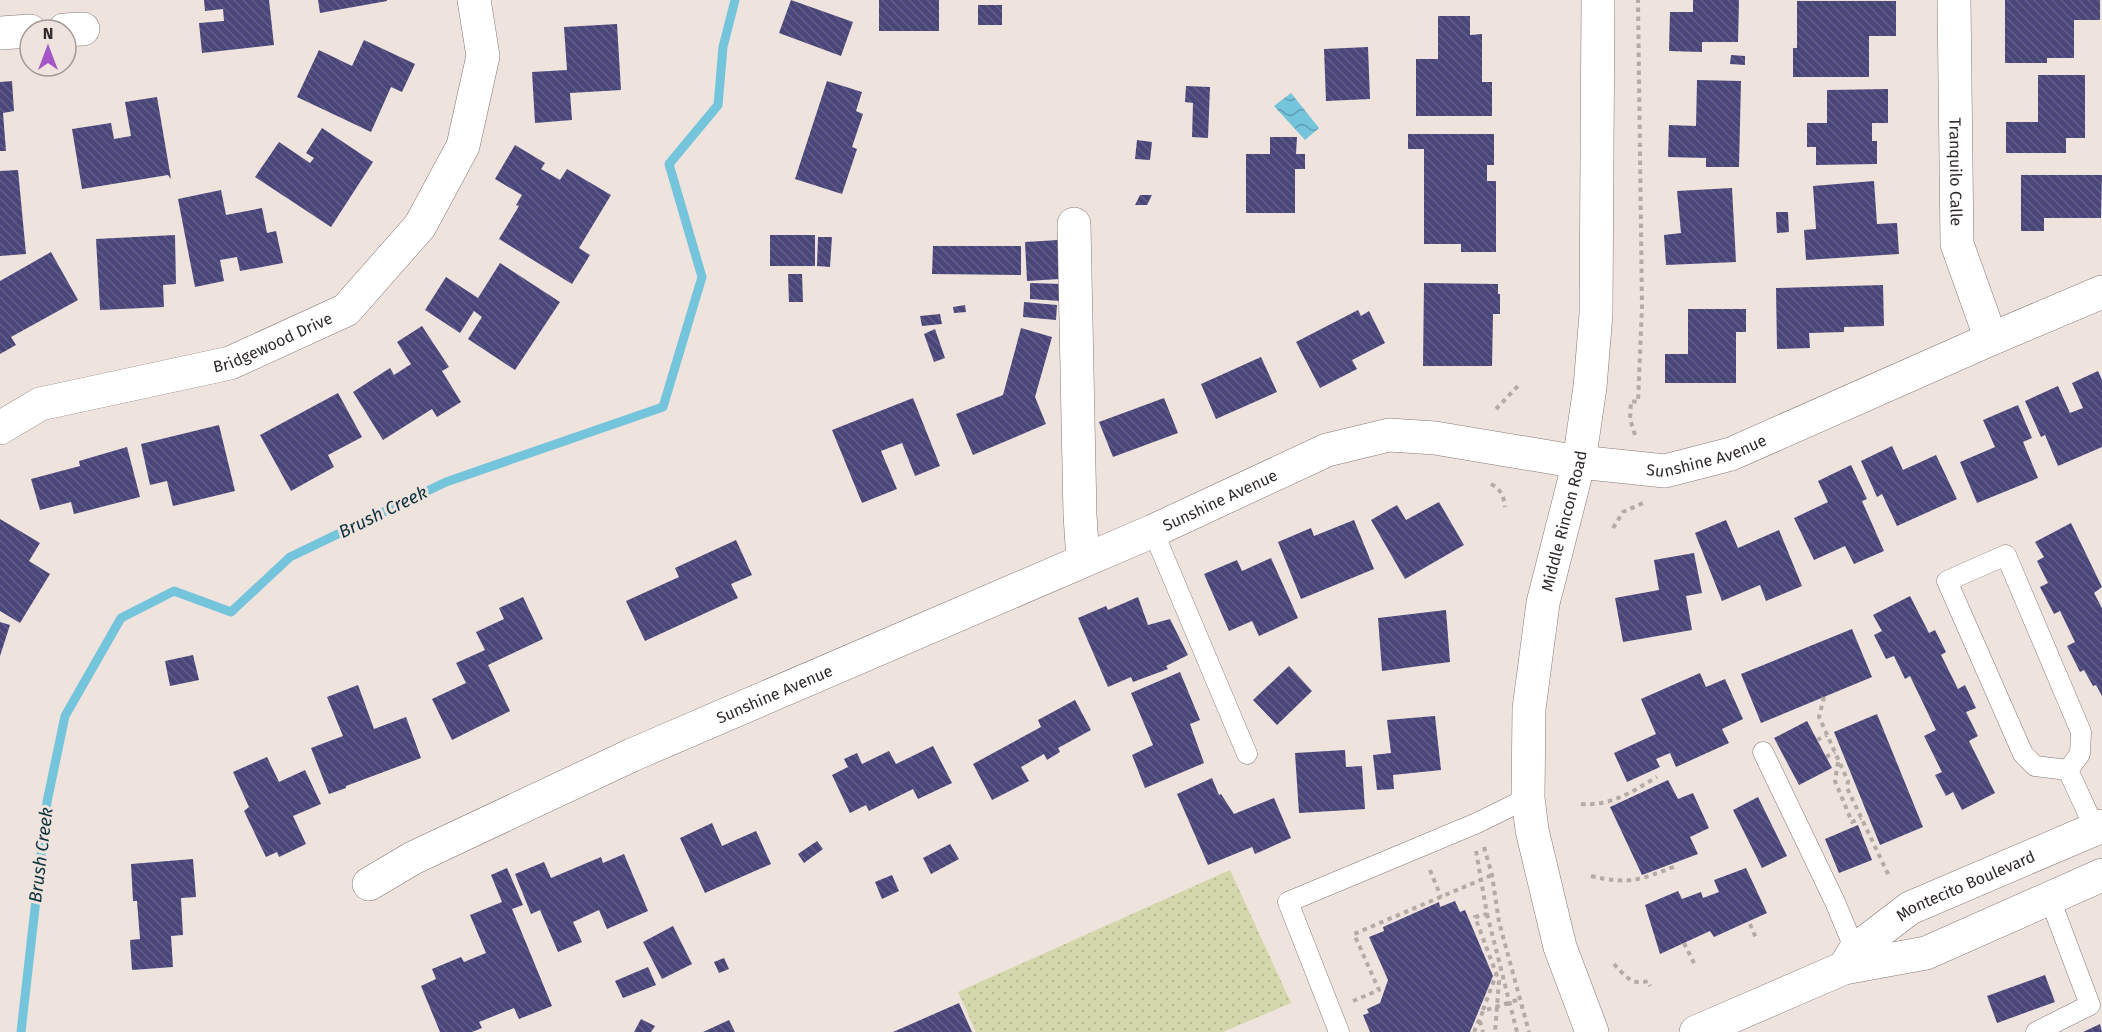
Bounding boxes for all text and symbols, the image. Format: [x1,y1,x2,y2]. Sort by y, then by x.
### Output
north arrow [18,18,78,78]
text: N [43,24,53,43]
street label: Tranquilo Calle [1945,118,1966,226]
street label: Bridgewood Drive [211,309,335,376]
street label: Sunshine Avenue [1645,431,1769,481]
street label: Middle Rincon Road [1537,449,1591,593]
street label: Sunshine Avenue [1160,465,1280,535]
water label: Brush Creek [335,481,431,543]
street label: Sunshine Avenue [714,661,835,728]
water label: Brush Creek [24,806,58,904]
street label: Montecito Boulevard [1892,847,2038,925]

